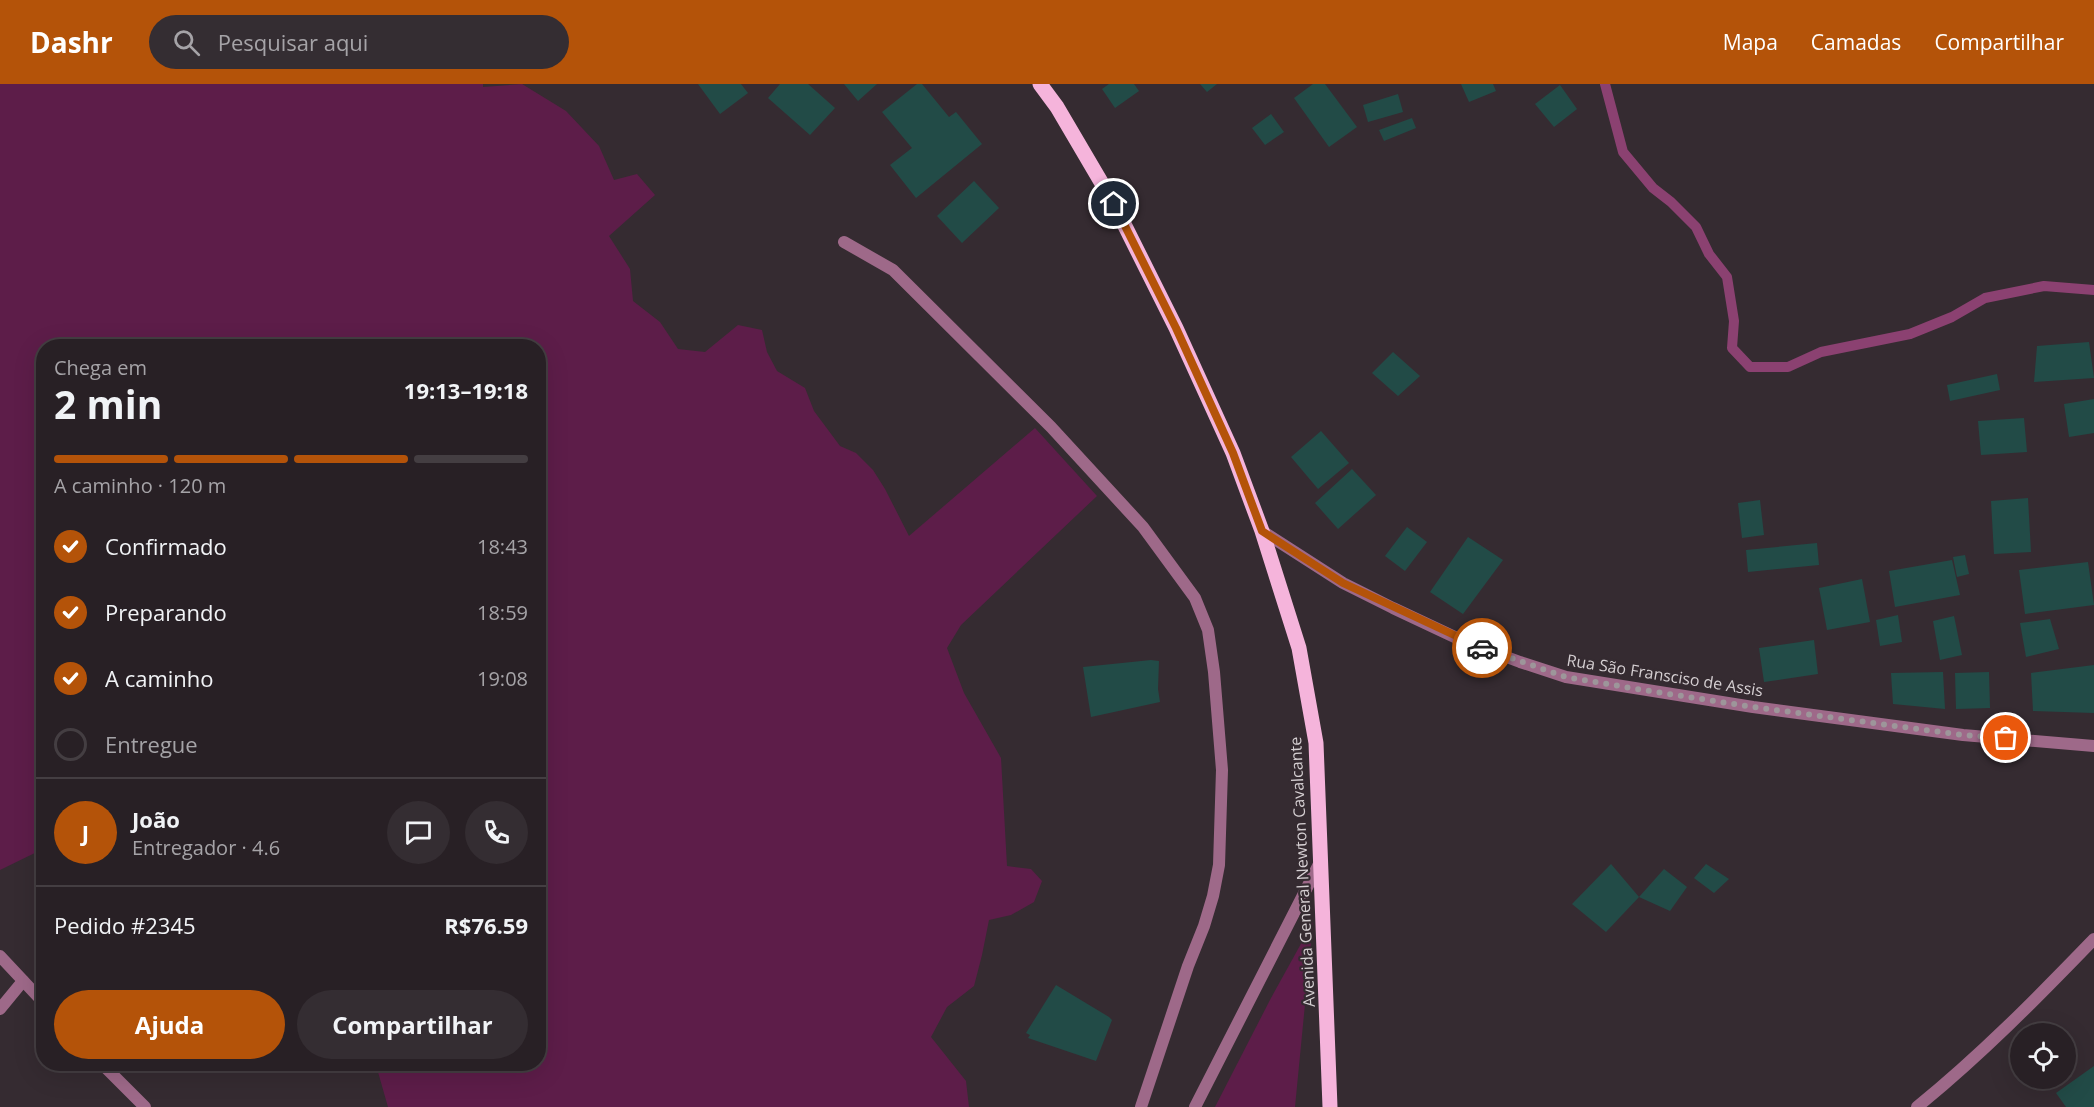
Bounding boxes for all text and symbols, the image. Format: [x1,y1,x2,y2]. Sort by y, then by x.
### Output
search box [149,15,569,69]
text: Dashr [30,23,113,61]
icon: search [170,26,203,59]
text: Pesquisar aqui [218,27,368,57]
text: Mapa [1723,28,1778,56]
text: Camadas [1811,28,1901,56]
text: Compartilhar [1934,28,2064,56]
pin [1088,178,1139,229]
icon: home [1097,187,1130,220]
text: Chega em [54,354,147,381]
text: 19:13–19:18 [404,375,528,405]
text: 2 min [54,377,162,430]
text: A caminho · 120 m [54,472,226,499]
icon: check [54,530,87,563]
text: Confirmado [105,531,227,561]
text: 18:43 [477,533,528,560]
icon: check [54,596,87,629]
text: Preparando [105,597,227,627]
text: 18:59 [477,599,528,626]
courier [1452,618,1512,678]
icon: car [1466,632,1499,665]
street label: Rua São Fransciso de Assis [1565,649,1765,701]
icon: check [54,662,87,695]
text: A caminho [105,663,214,693]
text: 19:08 [477,665,528,692]
pin [1980,712,2031,763]
icon: bag [1989,721,2022,754]
text: Entregue [105,729,198,759]
street label: Avenida General Newton Cavalcante [1284,736,1320,1008]
button: chat [387,801,450,864]
button: phone [465,801,528,864]
text: João [132,804,180,834]
text: J [82,817,89,847]
text: Entregador · 4.6 [132,834,280,861]
text: Pedido #2345 [54,910,196,940]
text: R$76.59 [444,910,528,940]
button: Ajuda [54,990,285,1059]
button: Compartilhar [297,990,528,1059]
map controls [2010,1023,2076,1089]
button: locate [2010,1023,2076,1089]

